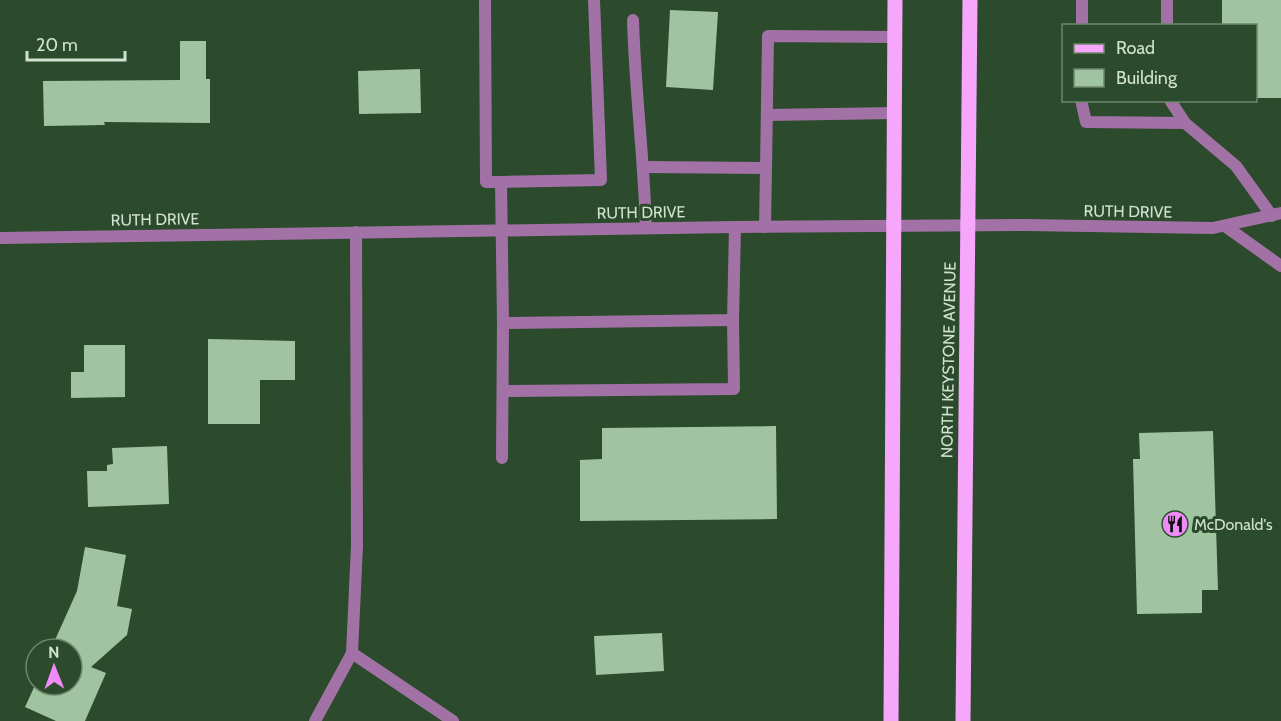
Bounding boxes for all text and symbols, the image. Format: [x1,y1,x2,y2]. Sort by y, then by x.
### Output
scale bar [27,24,124,62]
legend [1062,24,1257,102]
text: 20 m [36,34,78,56]
text: Road [1116,37,1155,59]
text: Building [1116,67,1178,89]
street label: RUTH DRIVE [1084,201,1173,222]
street label: RUTH DRIVE [597,202,686,223]
street label: RUTH DRIVE [111,209,200,230]
street label: NORTH KEYSTONE AVENUE [937,262,960,458]
restaurant icon: McDonald's [1160,509,1190,539]
place label: McDonald's [1194,515,1273,534]
north arrow [24,637,84,697]
text: N [48,643,60,662]

